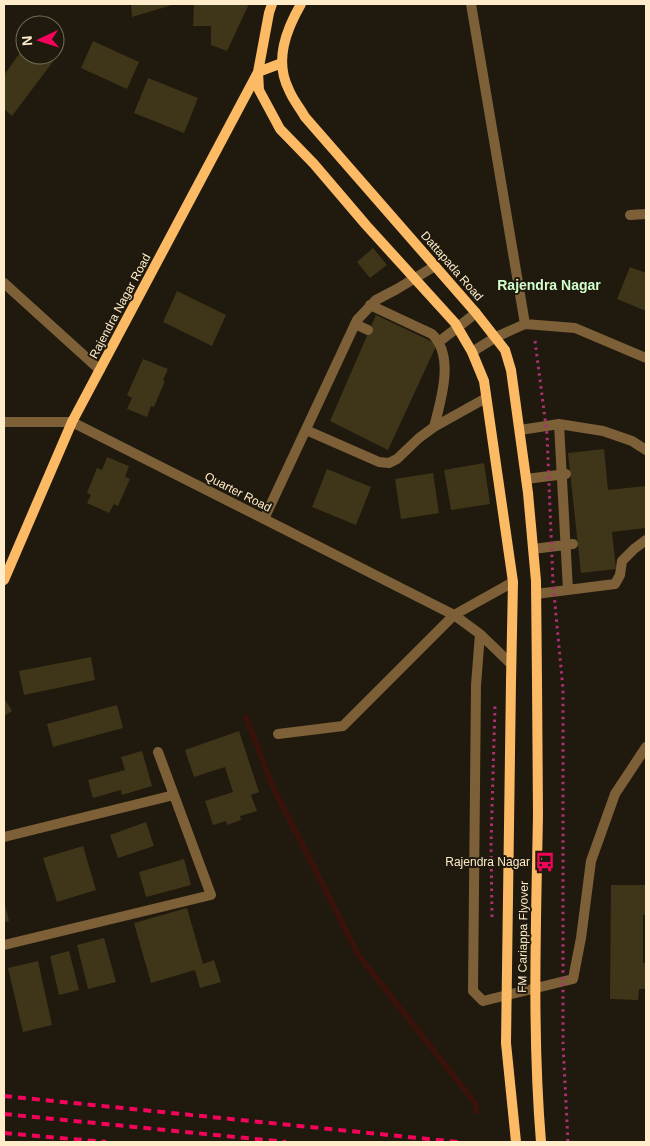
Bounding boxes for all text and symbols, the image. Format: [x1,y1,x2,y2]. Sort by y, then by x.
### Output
north arrow [15,15,65,65]
text: N [19,35,35,47]
street label: Dattapada Road [418,228,486,304]
street label: Rajendra Nagar Road [86,251,154,361]
district label: Rajendra Nagar [497,277,601,293]
street label: Quarter Road [202,469,274,515]
bus stop icon: Rajendra Nagar [534,851,556,873]
place label: Rajendra Nagar [445,855,530,869]
street label: FM Cariappa Flyover [515,881,531,993]

